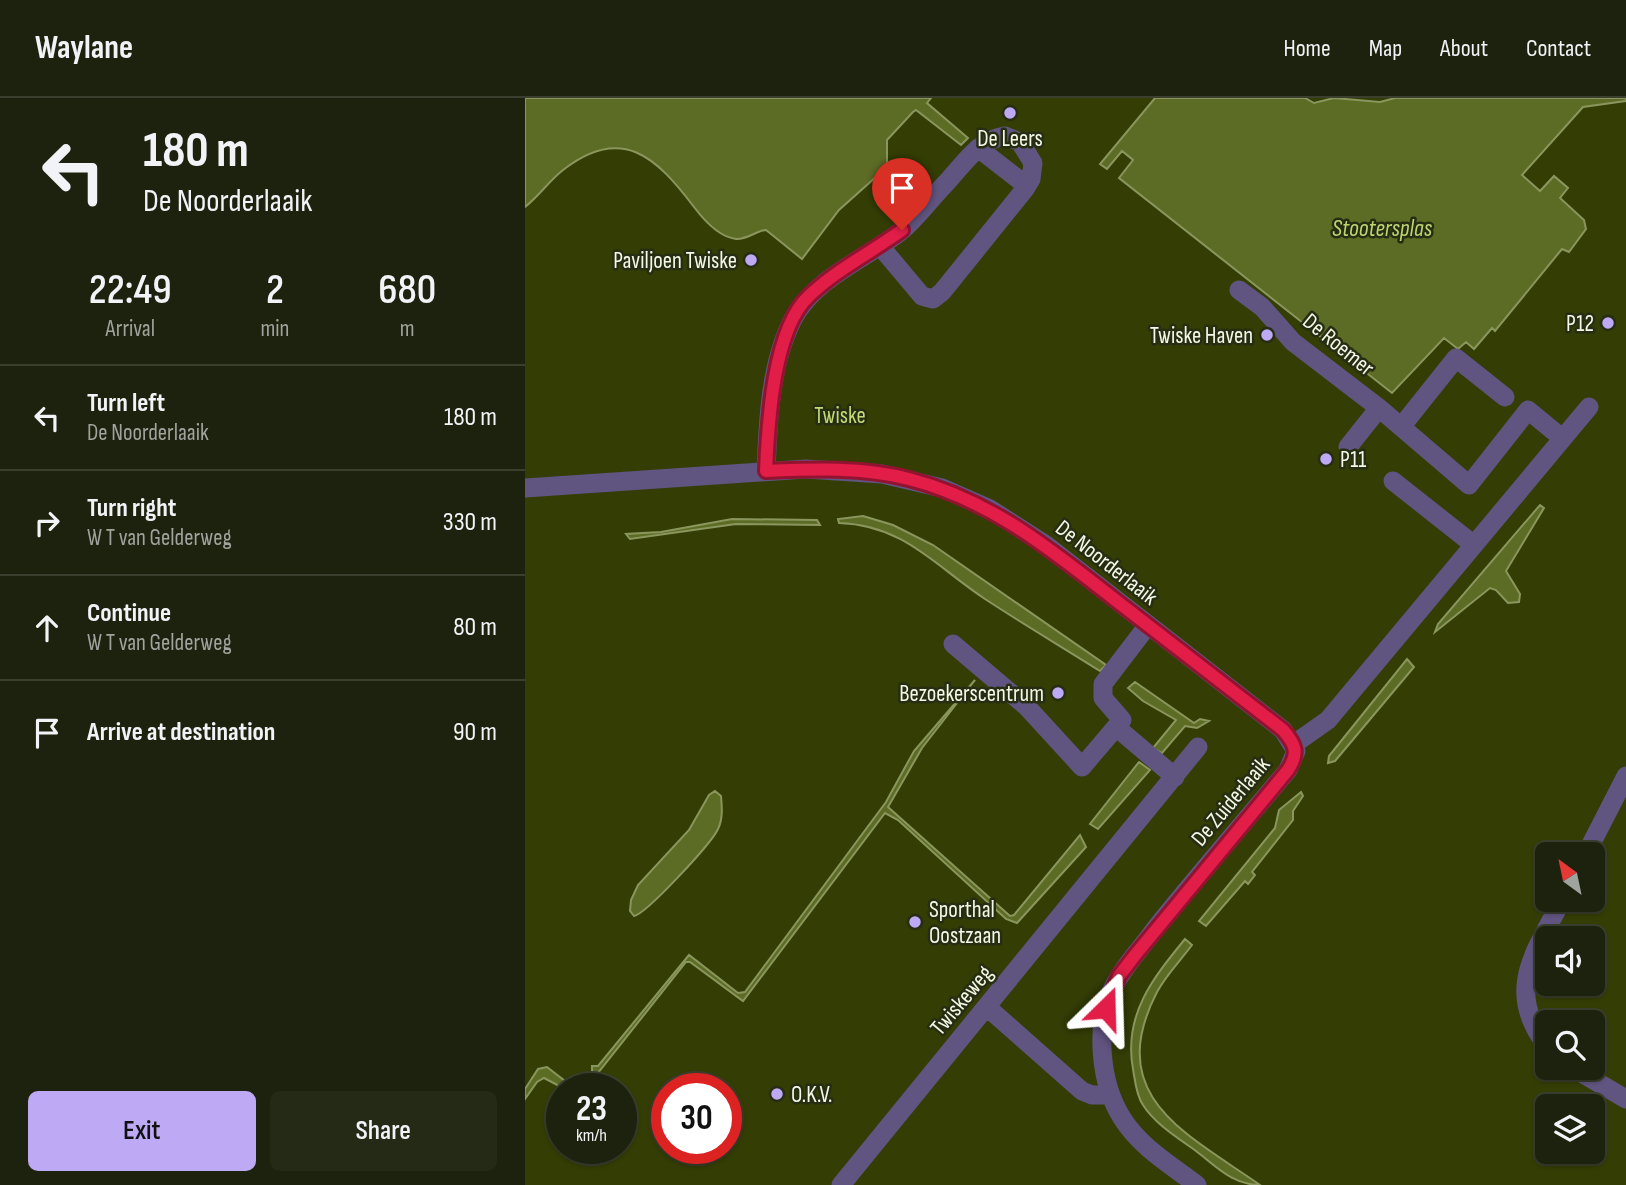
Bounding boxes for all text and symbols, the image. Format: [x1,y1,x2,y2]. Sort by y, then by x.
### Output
text: Waylane [35,28,133,68]
text: Home [1283,34,1331,63]
text: Map [1369,34,1402,63]
text: About [1440,34,1488,63]
text: Contact [1526,34,1591,63]
marker: De Leers [1002,105,1018,121]
text: 180 m [143,122,249,181]
place label: De Leers [977,125,1043,153]
icon: left [28,126,119,217]
pin [872,158,932,230]
icon: arrive [883,169,921,207]
text: De Noorderlaaik [143,182,312,221]
water label: Stootersplas [1332,214,1433,243]
place label: Paviljoen Twiske [613,247,737,275]
marker: Paviljoen Twiske [743,252,759,268]
text: 22:49 [89,265,172,316]
text: 2 [266,265,284,316]
text: 680 [378,265,436,316]
street label: De Roemer [1297,307,1380,382]
place label: P12 [1566,310,1594,338]
text: Arrival [106,315,155,343]
text: min [261,315,289,343]
text: m [400,315,415,343]
marker: P12 [1600,315,1616,331]
place label: Twiske Haven [1150,322,1253,350]
marker: Twiske Haven [1259,327,1275,343]
text: Turn left [87,388,165,419]
icon: left [28,399,66,437]
text: 180 m [444,402,497,433]
park label: Twiske [814,402,866,430]
text: De Noorderlaaik [87,419,209,447]
place label: P11 [1340,446,1366,474]
marker: P11 [1318,451,1334,467]
text: Turn right [87,493,176,524]
icon: right [28,504,66,542]
text: 330 m [443,507,497,538]
street label: De Noorderlaaik [1050,514,1163,611]
text: W T van Gelderweg [87,524,232,552]
text: Continue [87,598,171,629]
icon: ahead [28,609,66,647]
text: 80 m [453,612,497,643]
text: W T van Gelderweg [87,629,232,657]
place label: Bezoekerscentrum [899,680,1044,708]
marker: Bezoekerscentrum [1050,685,1066,701]
icon: arrive [28,714,66,752]
text: Arrive at destination [87,717,275,748]
text: 90 m [453,717,497,748]
street label: De Zuiderlaaik [1185,751,1276,852]
north arrow [1535,842,1605,912]
map controls [1535,842,1605,1164]
place label: Sporthal Oostzaan [929,896,1001,950]
marker: Sporthal Oostzaan [907,914,923,930]
button: sound [1535,926,1605,996]
street label: Twiskeweg [925,960,999,1041]
position arrow [1069,971,1143,1045]
button: search [1535,1010,1605,1080]
speed limit sign: 30 [651,1073,742,1164]
place label: O.K.V. [791,1081,832,1109]
marker: O.K.V. [769,1086,785,1102]
text: 23 [576,1088,607,1131]
button: Exit [28,1091,256,1171]
button: Share [270,1091,497,1171]
button: layers [1535,1094,1605,1164]
text: km/h [576,1125,607,1146]

